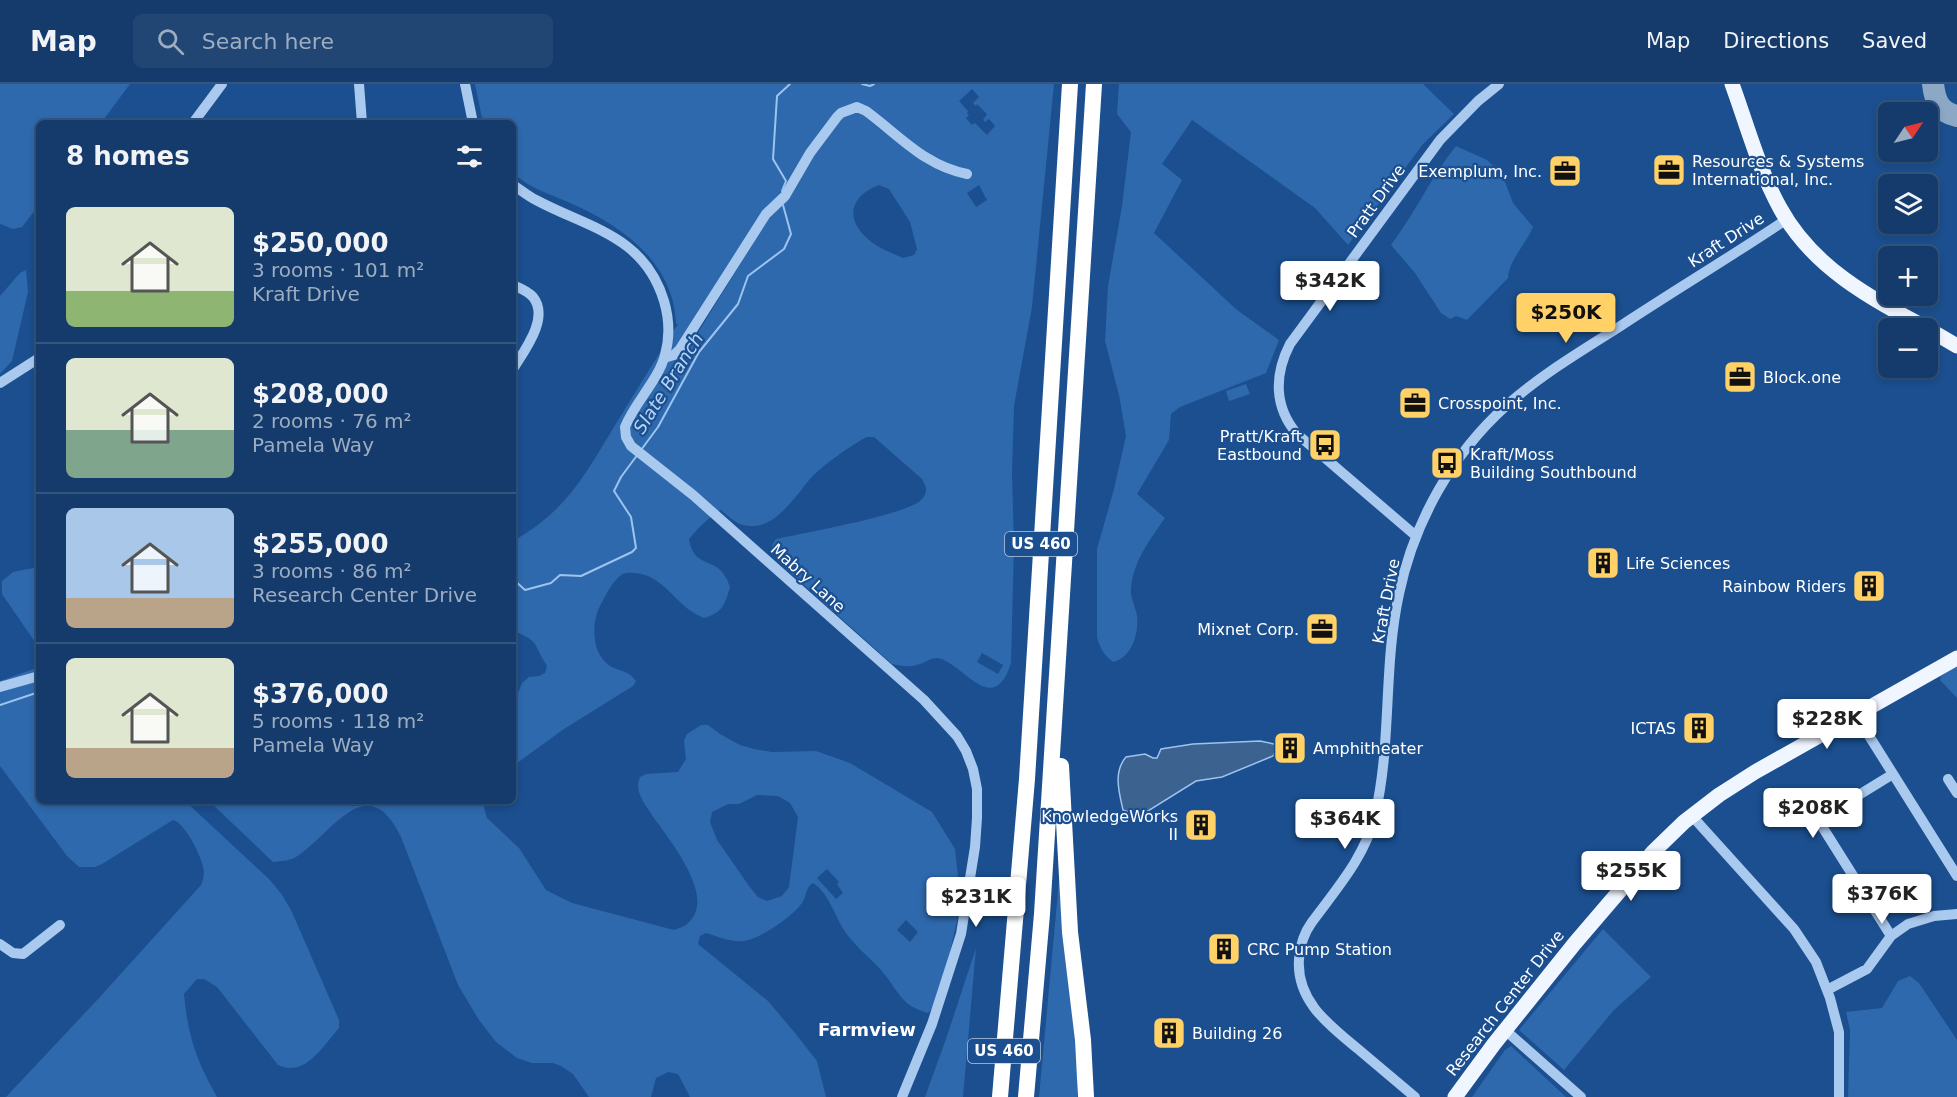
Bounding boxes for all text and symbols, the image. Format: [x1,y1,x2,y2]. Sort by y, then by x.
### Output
search box [133,14,553,68]
text: Map [30,25,97,58]
icon: search [154,25,187,58]
text: Search here [202,29,334,54]
text: Map [1646,29,1690,53]
text: Directions [1723,29,1829,53]
text: Saved [1862,29,1927,53]
north arrow [1878,102,1938,162]
map controls [1878,102,1938,378]
icon: filters [453,140,486,173]
text: 8 homes [66,141,190,171]
office icon: Resources & Systems International, Inc. [1651,152,1687,188]
place label: Resources & Systems International, Inc. [1692,152,1864,189]
office icon: Exemplum, Inc. [1547,153,1583,189]
street label: Pratt Drive [1343,161,1409,241]
place label: Exemplum, Inc. [1418,162,1542,181]
button: layers [1878,174,1938,234]
street label: Kraft Drive [1685,209,1767,271]
text: $250,000 [252,228,389,258]
icon: home [114,231,186,303]
button: + [1878,246,1938,306]
text: 3 rooms · 101 m² [252,258,424,282]
pin: $342K [1288,261,1372,312]
text: $342K [1294,268,1366,292]
text: Kraft Drive [252,282,360,306]
pin: $250K [1524,293,1608,344]
text: $250K [1530,300,1602,324]
button: − [1878,318,1938,378]
water label: Slate Branch [629,329,707,437]
office icon: Block.one [1722,359,1758,395]
place label: Block.one [1763,368,1841,387]
text: $208,000 [252,379,389,409]
icon: home [114,382,186,454]
office icon: Crosspoint, Inc. [1397,385,1433,421]
place label: Crosspoint, Inc. [1438,394,1562,413]
text: 2 rooms · 76 m² [252,409,412,433]
place label: Pratt/Kraft Eastbound [1217,427,1302,464]
bus stop icon: Pratt/Kraft Eastbound [1307,427,1343,463]
text: Pamela Way [252,433,374,457]
bus stop icon: Kraft/Moss Building Southbound [1429,445,1465,481]
place label: Kraft/Moss Building Southbound [1470,445,1637,482]
text: $255,000 [252,529,389,559]
icon: home [114,532,186,604]
road number: US 460 [1005,532,1077,556]
street label: Mabry Lane [767,540,849,616]
building icon: Life Sciences [1585,545,1621,581]
place label: Life Sciences [1626,554,1730,573]
street label: Kraft Drive [1368,557,1404,645]
text: 3 rooms · 86 m² [252,559,412,583]
building icon: Rainbow Riders [1851,568,1887,604]
place label: Rainbow Riders [1722,577,1846,596]
text: Research Center Drive [252,583,477,607]
office icon: Mixnet Corp. [1304,611,1340,647]
place label: Mixnet Corp. [1197,620,1299,639]
text: $376,000 [252,679,389,709]
icon: home [114,682,186,754]
pin: $228K [1785,699,1869,750]
text: $228K [1791,706,1863,730]
text: 5 rooms · 118 m² [252,709,424,733]
building icon: ICTAS [1681,710,1717,746]
place label: ICTAS [1630,719,1676,738]
building icon: Amphitheater [1272,730,1308,766]
text: Pamela Way [252,733,374,757]
place label: Amphitheater [1313,739,1423,758]
pin: $208K [1771,788,1855,839]
text: $208K [1777,795,1849,819]
pin: $364K [1303,799,1387,850]
text: $364K [1309,806,1381,830]
place label: KnowledgeWorks II [1041,807,1178,844]
building icon: KnowledgeWorks II [1183,807,1219,843]
pin: $255K [1589,851,1673,902]
text: $255K [1595,858,1667,882]
pin: $376K [1840,874,1924,925]
pin: $231K [934,877,1018,928]
text: $376K [1846,881,1918,905]
text: $231K [940,884,1012,908]
street label: Research Center Drive [1442,926,1568,1080]
building icon: CRC Pump Station [1206,931,1242,967]
place label: CRC Pump Station [1247,940,1392,959]
building icon: Building 26 [1151,1015,1187,1051]
district label: Farmview [818,1019,916,1040]
place label: Building 26 [1192,1024,1282,1043]
road number: US 460 [968,1039,1040,1063]

